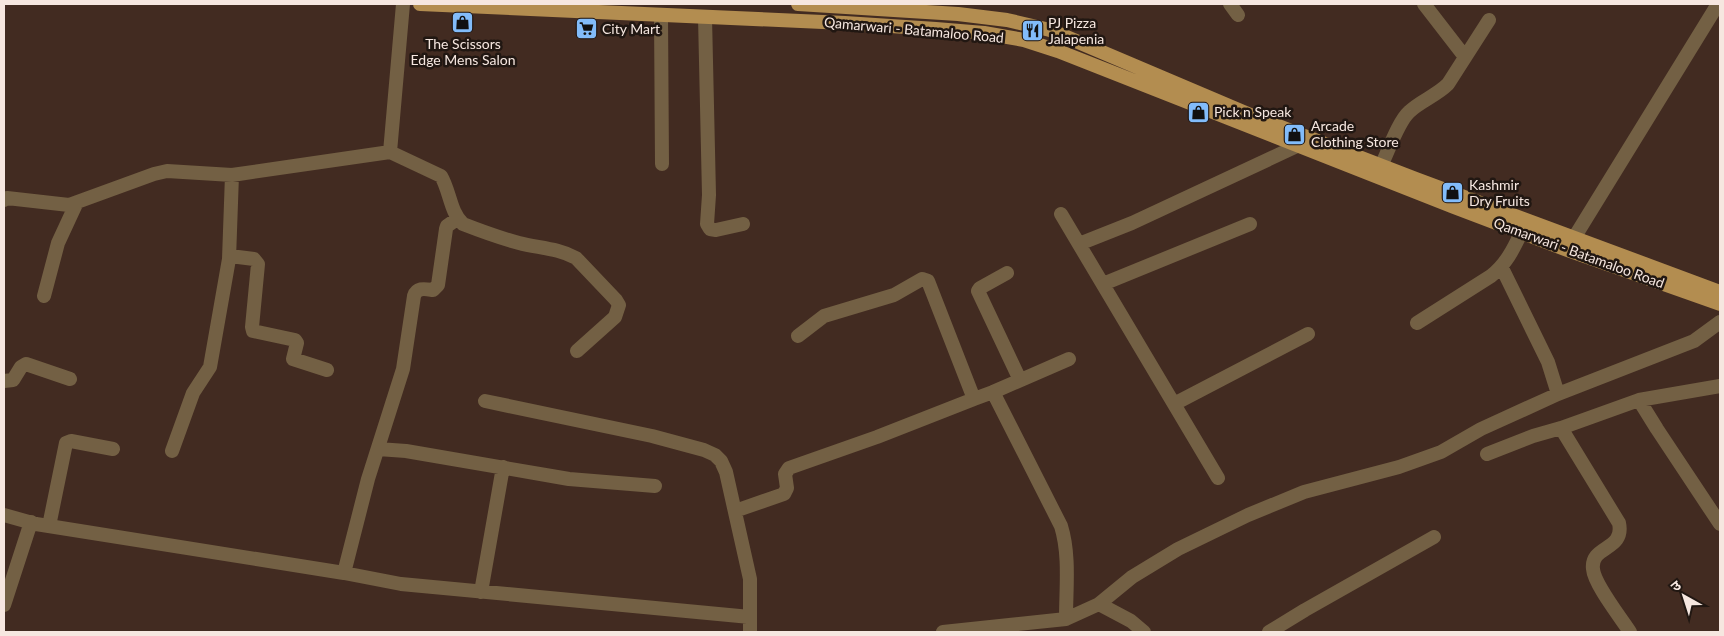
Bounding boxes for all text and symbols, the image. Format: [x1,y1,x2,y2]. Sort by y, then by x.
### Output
shop icon: The Scissors Edge Mens Salon [451,10,475,34]
street label: Qamarwari - Batamaloo Road [823,13,1005,46]
place label: PJ Pizza Jalapenia [1048,14,1104,47]
supermarket icon: City Mart [574,17,598,41]
restaurant icon: PJ Pizza Jalapenia [1020,19,1044,43]
place label: City Mart [602,20,660,37]
place label: The Scissors Edge Mens Salon [411,35,515,68]
shop icon: Pick n Speak [1186,100,1210,124]
place label: Pick n Speak [1214,103,1292,120]
place label: Arcade Clothing Store [1311,117,1399,150]
shop icon: Arcade Clothing Store [1283,122,1307,146]
place label: Kashmir Dry Fruits [1469,176,1530,209]
shop icon: Kashmir Dry Fruits [1441,181,1465,205]
street label: Qamarwari - Batamaloo Road [1492,214,1667,291]
north arrow [1659,571,1709,621]
text: उ [1667,576,1685,595]

